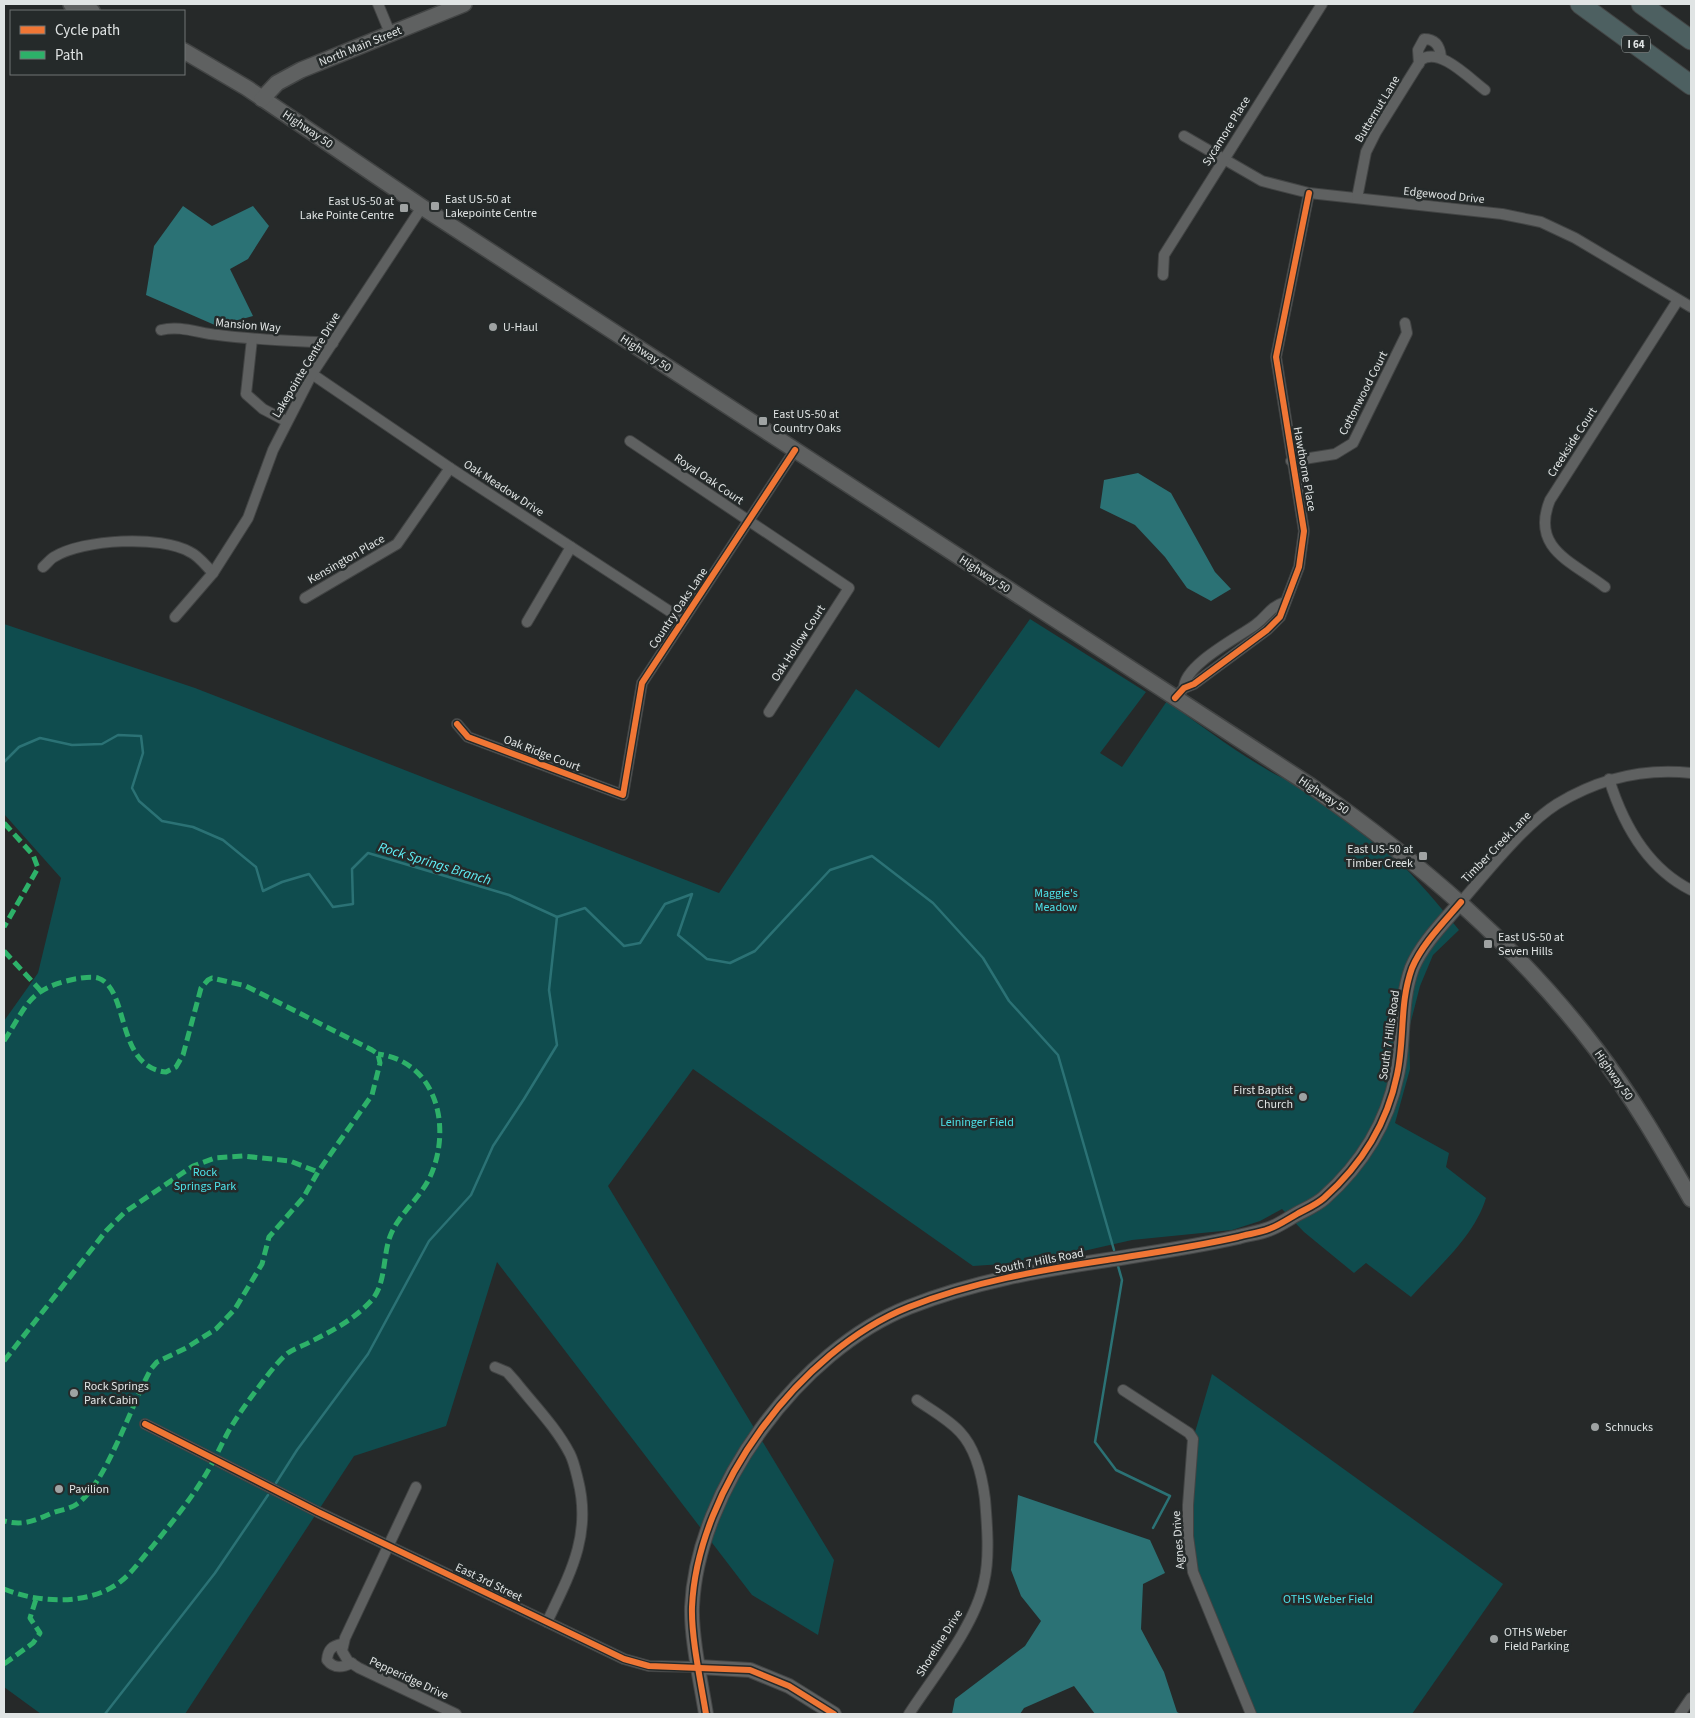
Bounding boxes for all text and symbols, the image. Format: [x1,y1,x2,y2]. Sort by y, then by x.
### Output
legend [10,10,185,75]
text: Cycle path [55,20,120,41]
street label: North Main Street [316,22,404,71]
road number: I 64 [1622,36,1650,52]
text: Path [55,45,83,66]
street label: Butternut Lane [1351,73,1404,146]
street label: Sycamore Place [1198,93,1255,169]
street label: Highway 50 [279,106,336,153]
street label: Edgewood Drive [1403,183,1485,208]
place label: East US-50 at Lakepointe Centre [445,191,537,222]
place label: East US-50 at Lake Pointe Centre [300,193,394,224]
marker: East US-50 at Lakepointe Centre [429,200,441,212]
marker: East US-50 at Lake Pointe Centre [398,202,410,214]
street label: Lakepointe Centre Drive [268,309,345,421]
street label: Mansion Way [214,314,282,337]
place label: U-Haul [503,319,538,336]
marker: U-Haul [487,321,499,333]
street label: Highway 50 [617,331,675,376]
street label: Cottonwood Court [1335,348,1392,438]
street label: Creekside Court [1544,404,1601,480]
place label: East US-50 at Country Oaks [773,406,841,437]
marker: East US-50 at Country Oaks [757,415,769,427]
street label: Hawthorne Place [1289,425,1320,513]
street label: Royal Oak Court [671,450,747,509]
street label: Oak Meadow Drive [460,456,547,521]
street label: Kensington Place [305,530,388,588]
street label: Highway 50 [956,552,1014,597]
street label: Country Oaks Lane [645,564,712,652]
street label: Oak Hollow Court [767,602,830,685]
street label: Oak Ridge Court [501,731,583,776]
street label: Highway 50 [1295,772,1352,819]
street label: Timber Creek Lane [1458,808,1535,887]
water label: Rock Springs Branch [376,837,494,891]
place label: East US-50 at Timber Creek [1346,841,1413,872]
marker: East US-50 at Timber Creek [1417,850,1429,862]
park label: Maggie's Meadow [1034,885,1078,916]
place label: East US-50 at Seven Hills [1498,929,1564,960]
marker: East US-50 at Seven Hills [1482,938,1494,950]
street label: South 7 Hills Road [1375,989,1404,1081]
street label: Highway 50 [1590,1047,1637,1104]
place label: First Baptist Church [1233,1082,1293,1113]
marker: First Baptist Church [1297,1091,1309,1103]
park label: Leininger Field [940,1114,1014,1131]
park label: Rock Springs Park [174,1164,236,1195]
street label: South 7 Hills Road [993,1244,1085,1279]
place label: Rock Springs Park Cabin [84,1378,149,1409]
marker: Rock Springs Park Cabin [68,1387,80,1399]
place label: Schnucks [1605,1419,1653,1436]
marker: Schnucks [1589,1421,1601,1433]
place label: Pavilion [69,1481,109,1498]
marker: Pavilion [53,1483,65,1495]
street label: Agnes Drive [1168,1510,1189,1570]
street label: East 3rd Street [452,1559,525,1606]
park label: OTHS Weber Field [1283,1591,1373,1608]
street label: Shoreline Drive [912,1606,967,1680]
place label: OTHS Weber Field Parking [1504,1624,1569,1655]
marker: OTHS Weber Field Parking [1488,1633,1500,1645]
street label: Pepperidge Drive [366,1653,451,1704]

